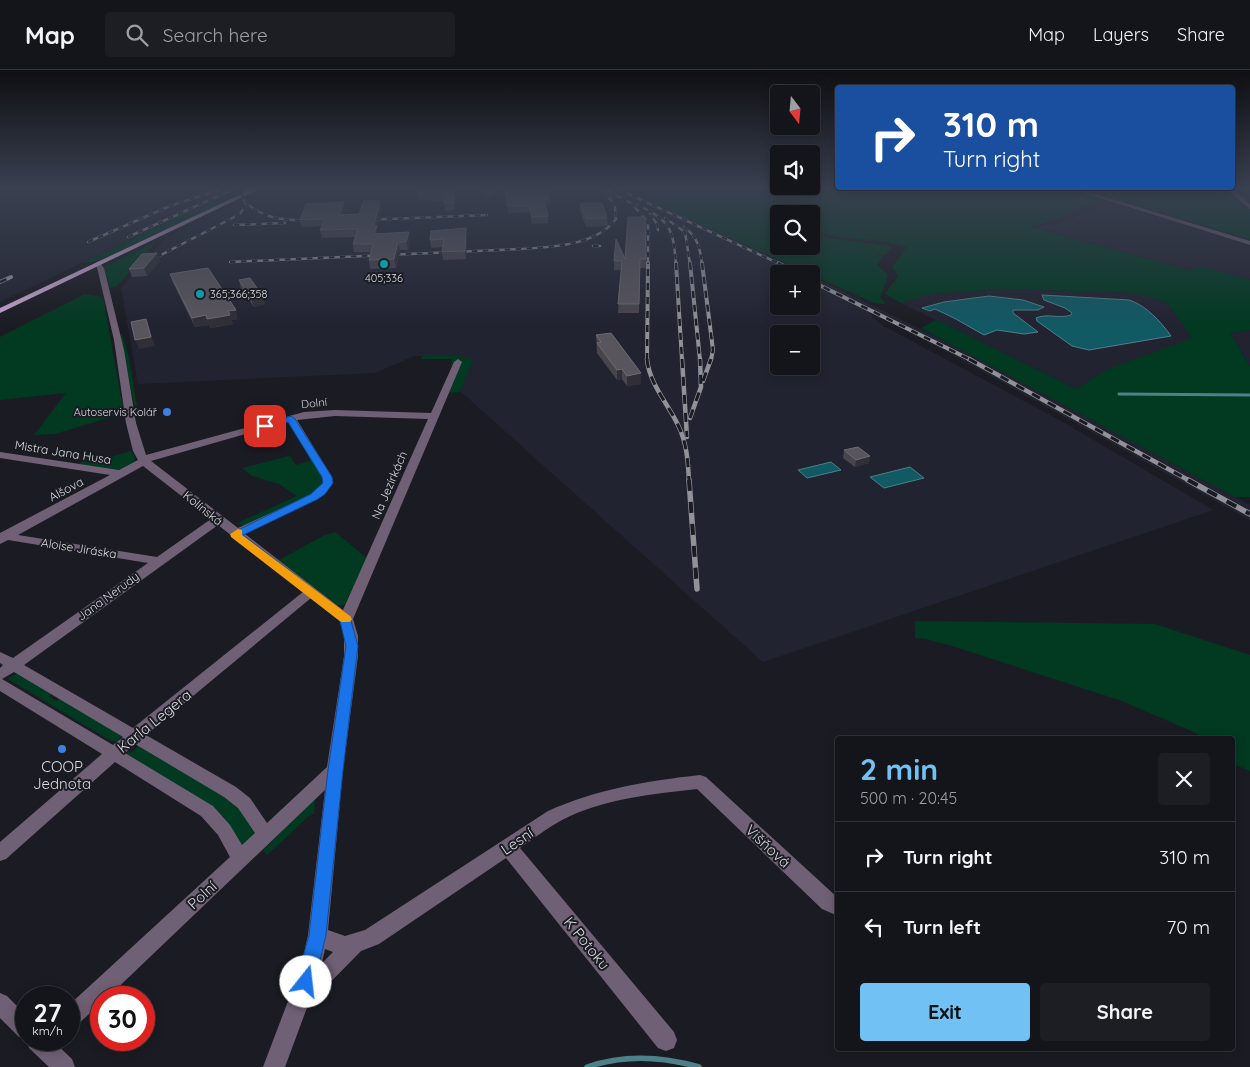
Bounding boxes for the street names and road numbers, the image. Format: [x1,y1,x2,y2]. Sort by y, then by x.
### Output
street label: Dolní [300,395,328,411]
street label: Mistra Jana Husa [14,437,112,467]
street label: Na Jezírkách [368,449,410,521]
street label: Alšova [46,474,86,504]
street label: Kolínská [180,487,226,529]
street label: Aloise Jiráska [40,535,118,561]
street label: Jana Nerudy [74,569,142,623]
street label: Karla Legera [113,685,195,757]
street label: Višňová [741,820,795,872]
street label: Lesní [497,823,538,859]
street label: Polní [183,876,221,913]
street label: K Potoku [560,913,614,973]

